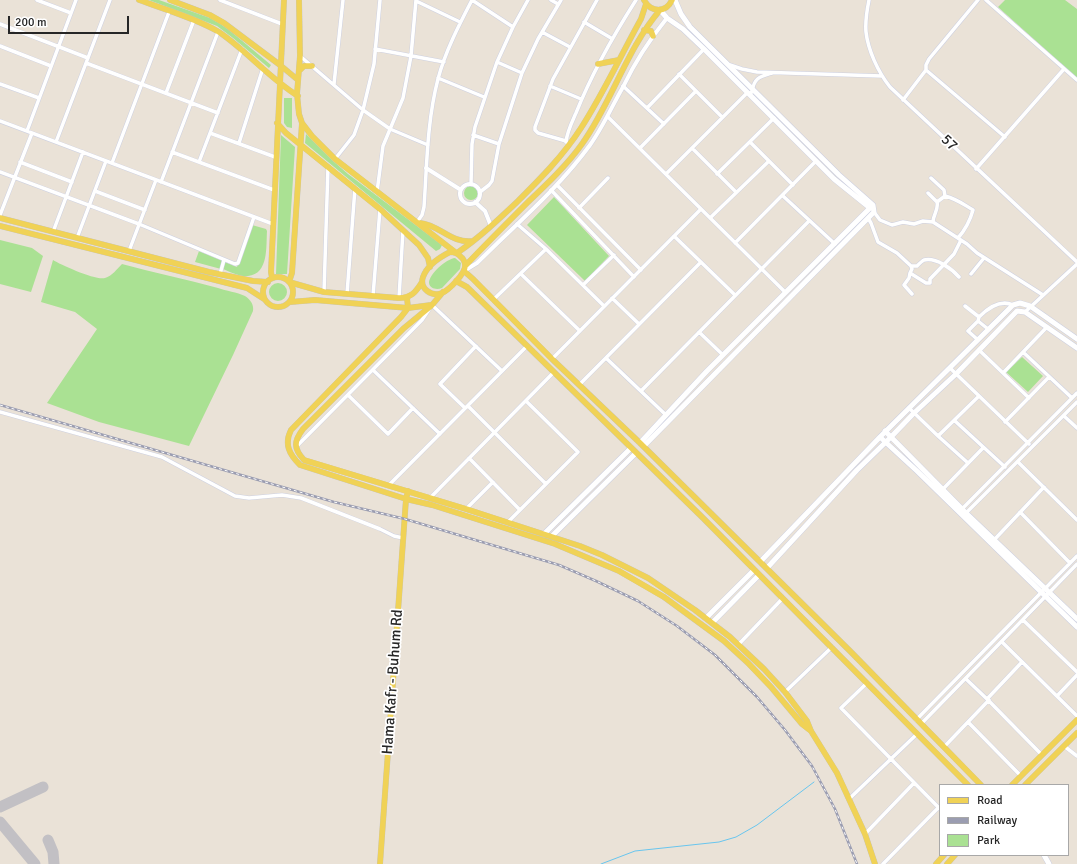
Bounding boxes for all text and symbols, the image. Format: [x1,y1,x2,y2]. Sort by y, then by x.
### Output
scale bar [10,8,131,34]
text: 200 m [15,15,47,30]
street label: 57 [937,131,961,155]
street label: Hama Kafr - Buhum Rd [379,609,407,755]
legend [939,784,1069,856]
text: Road [977,793,1003,808]
text: Railway [977,813,1017,828]
text: Park [977,833,1000,848]

